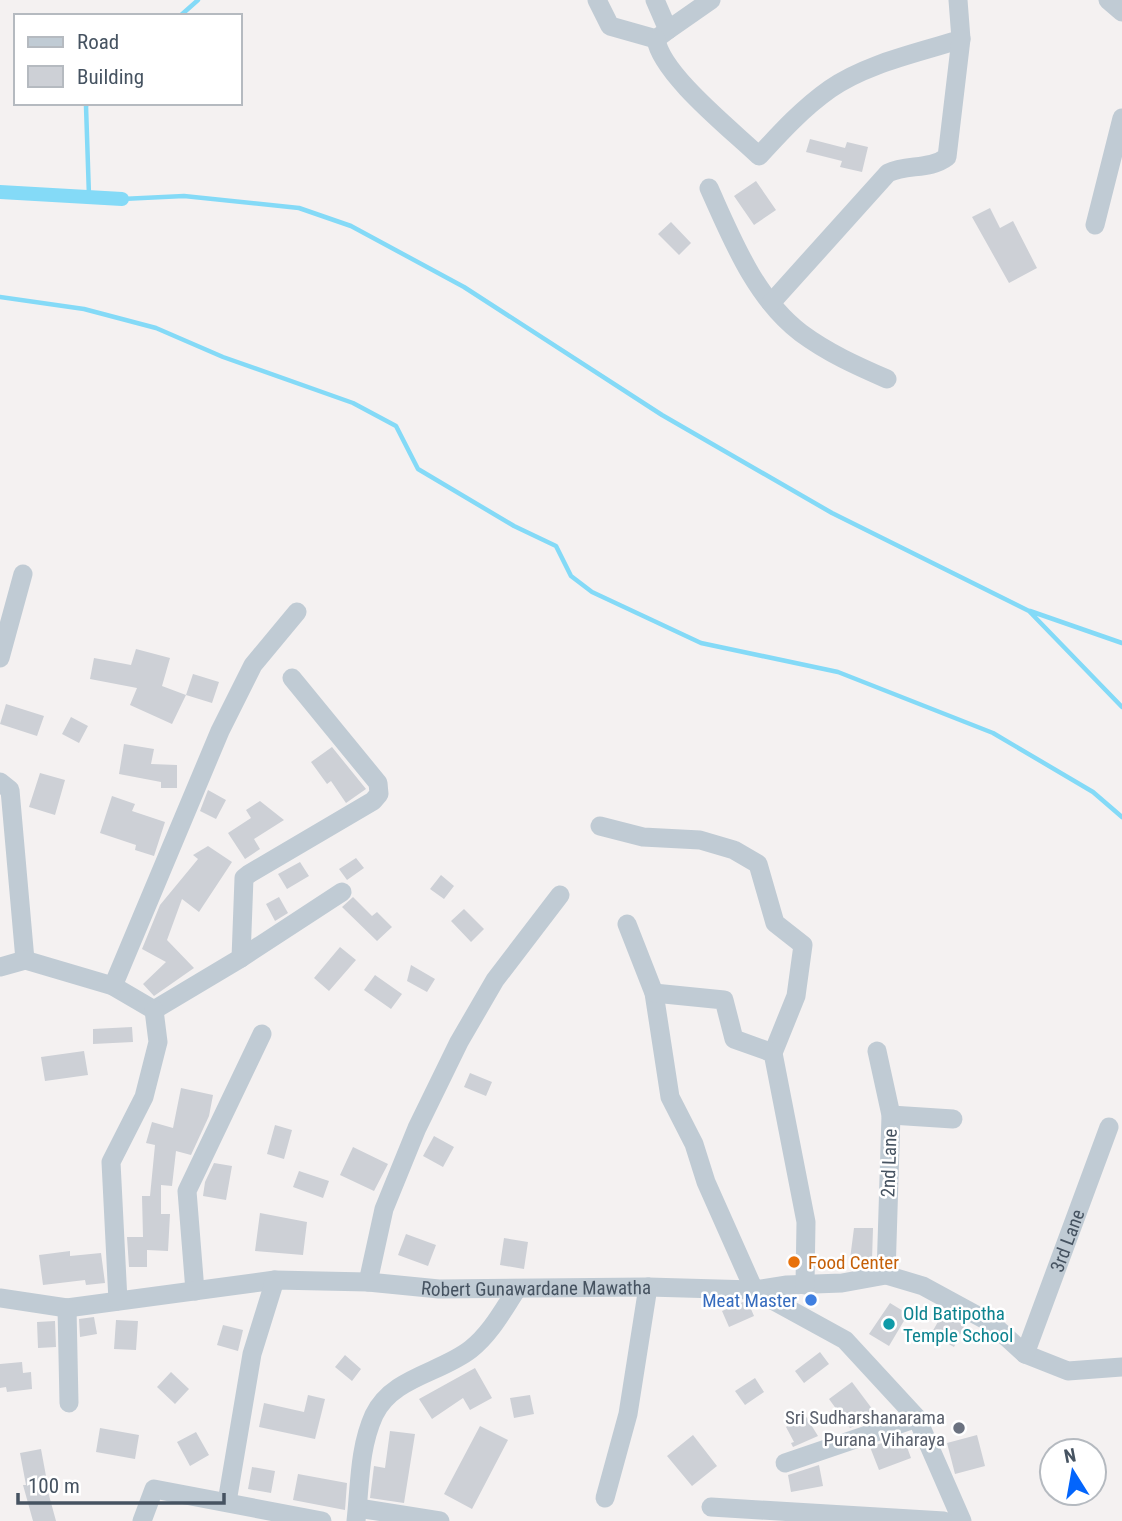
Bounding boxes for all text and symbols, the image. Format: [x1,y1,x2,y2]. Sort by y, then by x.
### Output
legend [14,14,242,105]
text: Road [77,30,119,54]
text: Building [77,65,144,89]
street label: 2nd Lane [876,1128,902,1198]
street label: 3rd Lane [1045,1206,1089,1275]
place label: Food Center [808,1251,899,1274]
marker: Food Center [786,1254,802,1270]
street label: Robert Gunawardane Mawatha [420,1275,651,1301]
place label: Meat Master [702,1289,797,1312]
marker: Meat Master [803,1292,819,1308]
place label: Old Batipotha Temple School [903,1302,1013,1347]
marker: Old Batipotha Temple School [881,1316,897,1332]
place label: Sri Sudharshanarama Purana Viharaya [785,1406,945,1451]
marker: Sri Sudharshanarama Purana Viharaya [951,1420,967,1436]
north arrow [1038,1437,1108,1507]
text: N [1062,1443,1078,1468]
scale bar [18,1462,224,1506]
text: 100 m [28,1474,80,1498]

